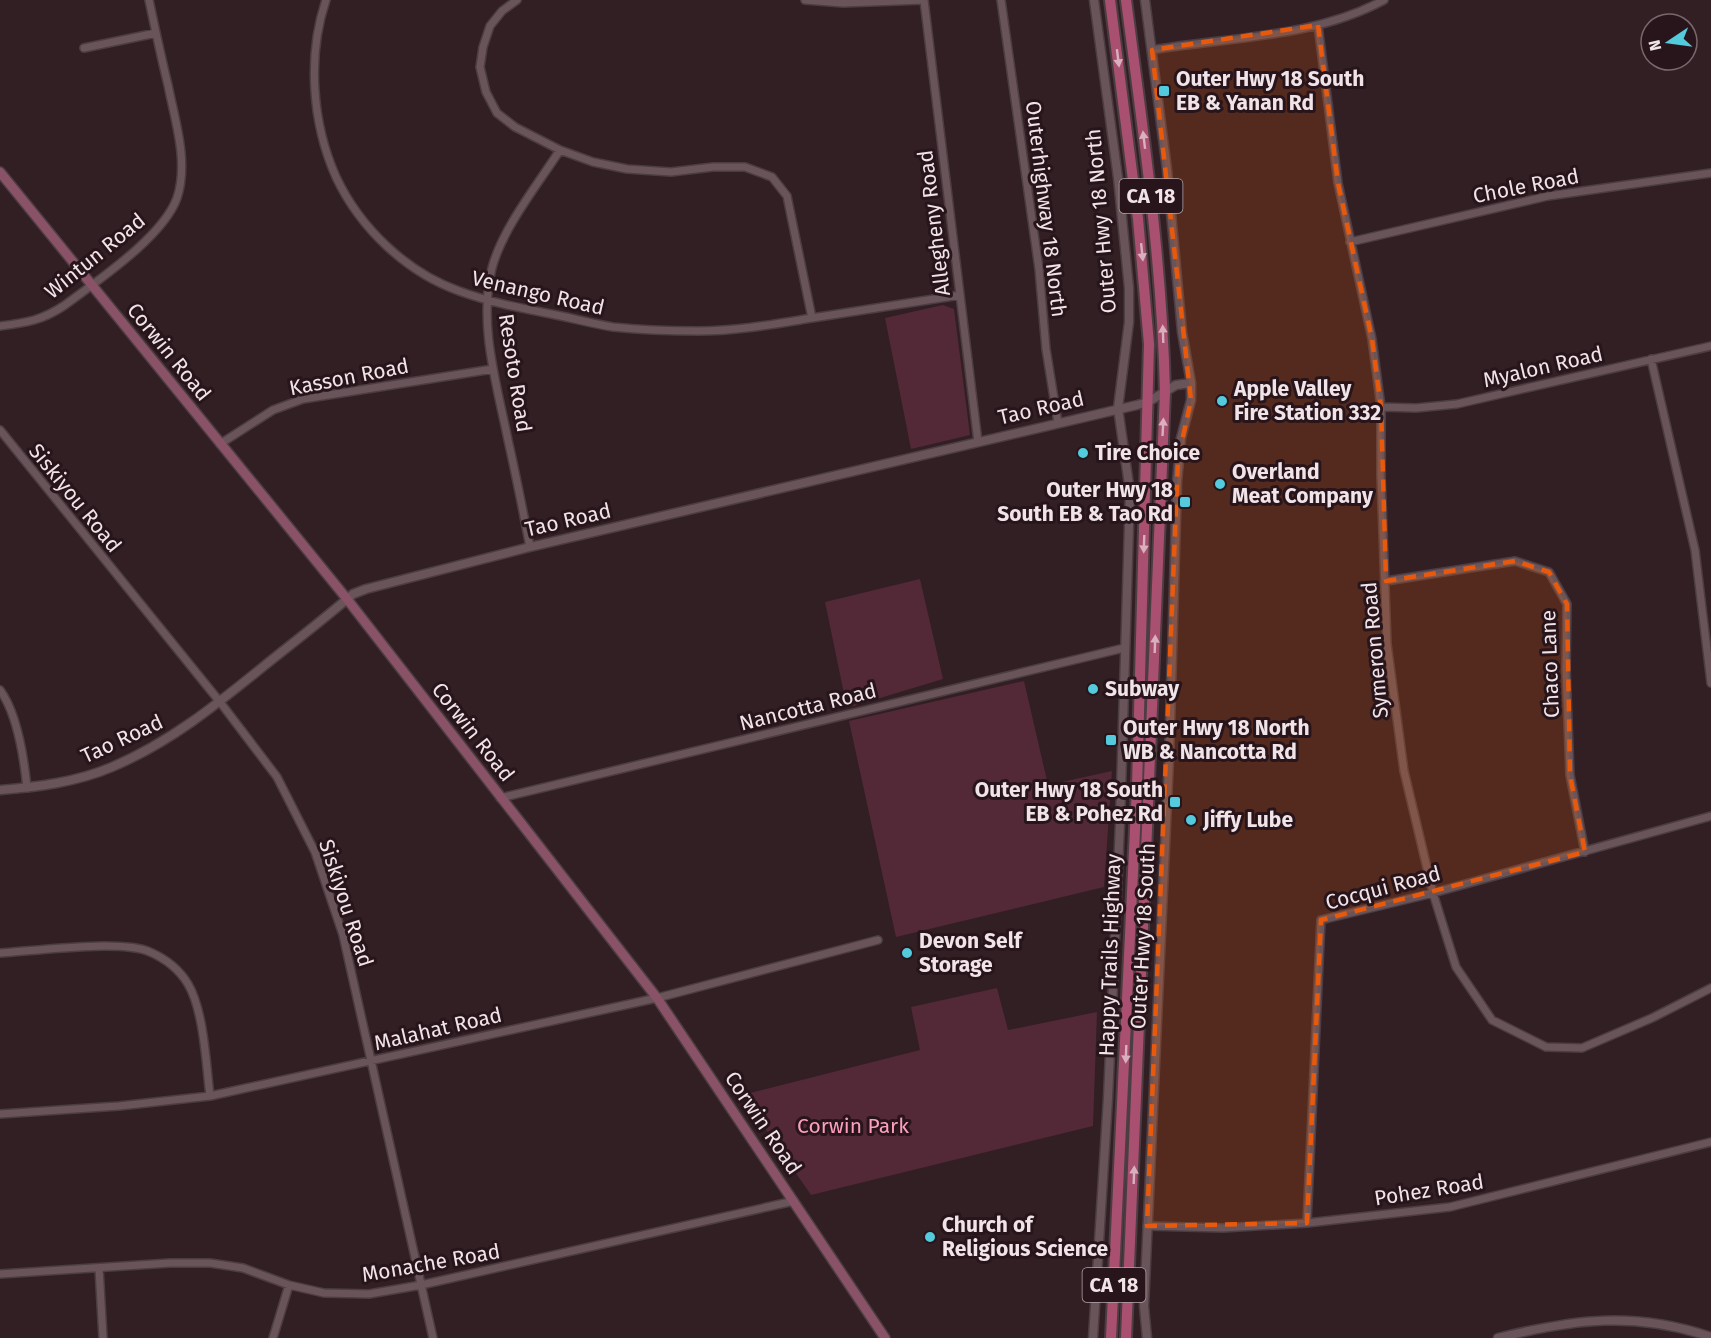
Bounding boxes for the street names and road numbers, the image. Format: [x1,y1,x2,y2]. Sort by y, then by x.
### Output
street label: Outerhighway 18 North [1020,99,1072,319]
street label: Outer Hwy 18 North [1080,128,1122,314]
street label: Allegheny Road [912,149,956,297]
street label: Chole Road [1471,163,1581,209]
road number: CA 18 [1120,179,1182,213]
street label: Wintun Road [40,208,150,304]
street label: Venango Road [469,265,607,321]
street label: Corwin Road [121,298,217,406]
street label: Resoto Road [493,312,537,434]
street label: Myalon Road [1481,341,1605,393]
street label: Kasson Road [287,353,411,401]
street label: Tao Road [995,385,1087,431]
street label: Siskiyou Road [23,438,127,558]
street label: Tao Road [522,497,614,543]
street label: Symeron Road [1356,581,1394,719]
street label: Chaco Lane [1535,610,1565,718]
street label: Corwin Road [426,677,520,787]
street label: Nancotta Road [737,677,879,737]
street label: Tao Road [77,709,167,769]
street label: Siskiyou Road [313,836,379,970]
street label: Outer Hwy 18 South [1125,842,1161,1030]
street label: Happy Trails Highway [1093,853,1127,1057]
street label: Cocqui Road [1323,860,1443,916]
street label: Malahat Road [372,1002,504,1056]
street label: Corwin Road [719,1066,807,1180]
street label: Pohez Road [1372,1169,1486,1211]
street label: Monache Road [360,1238,502,1288]
road number: CA 18 [1082,1268,1146,1302]

